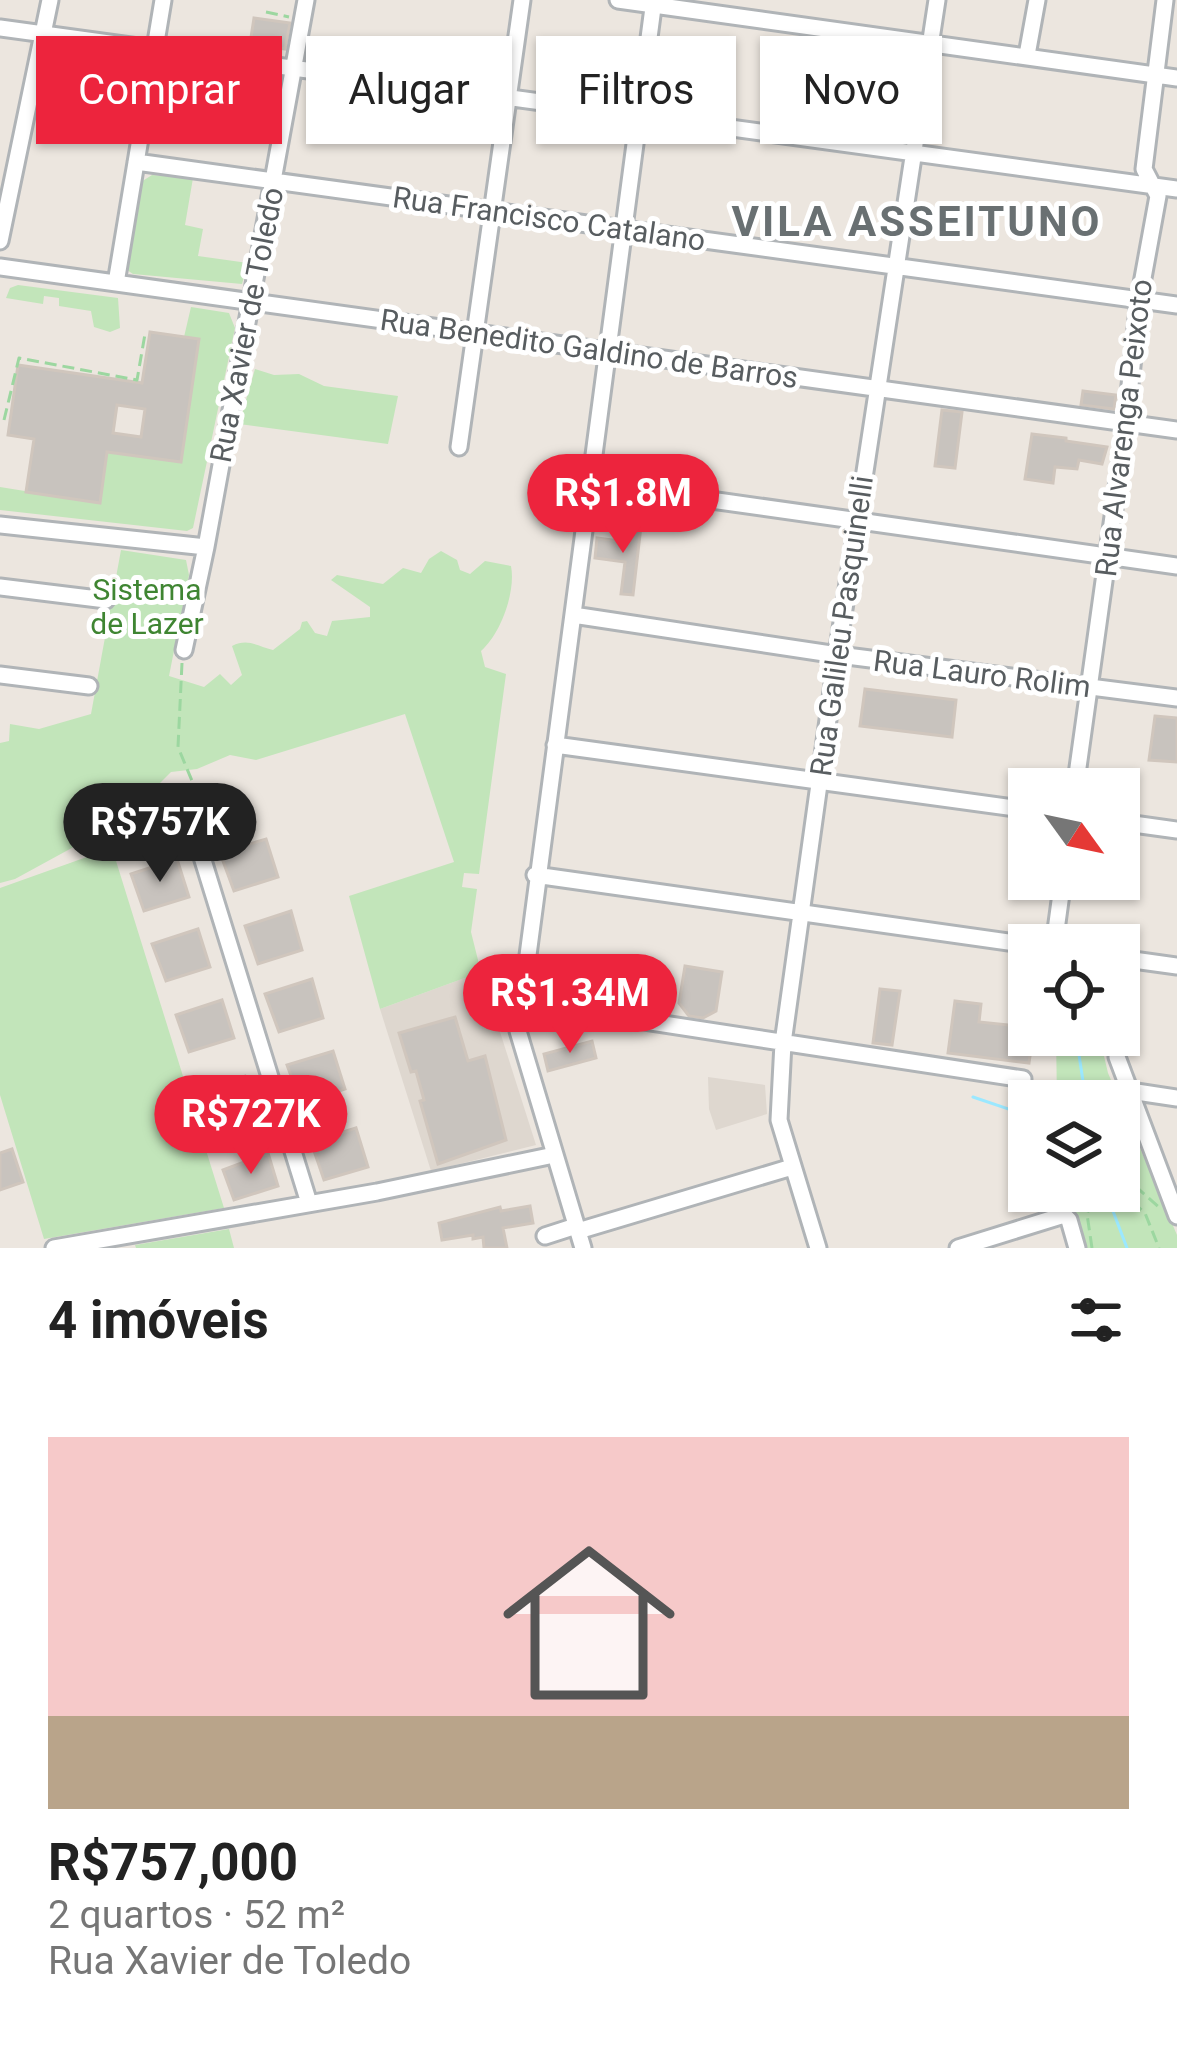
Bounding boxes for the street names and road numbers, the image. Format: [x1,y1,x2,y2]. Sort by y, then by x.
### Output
street label: Rua Francisco Catalano [390,179,708,258]
street label: Rua Xavier de Toledo [203,184,290,465]
street label: Rua Alvarenga Peixoto [1088,277,1159,579]
street label: Rua Benedito Galdino de Barros [378,302,800,395]
street label: Rua Galileu Pasquinelli [803,473,880,778]
street label: Rua Lauro Rolim [871,643,1093,704]

